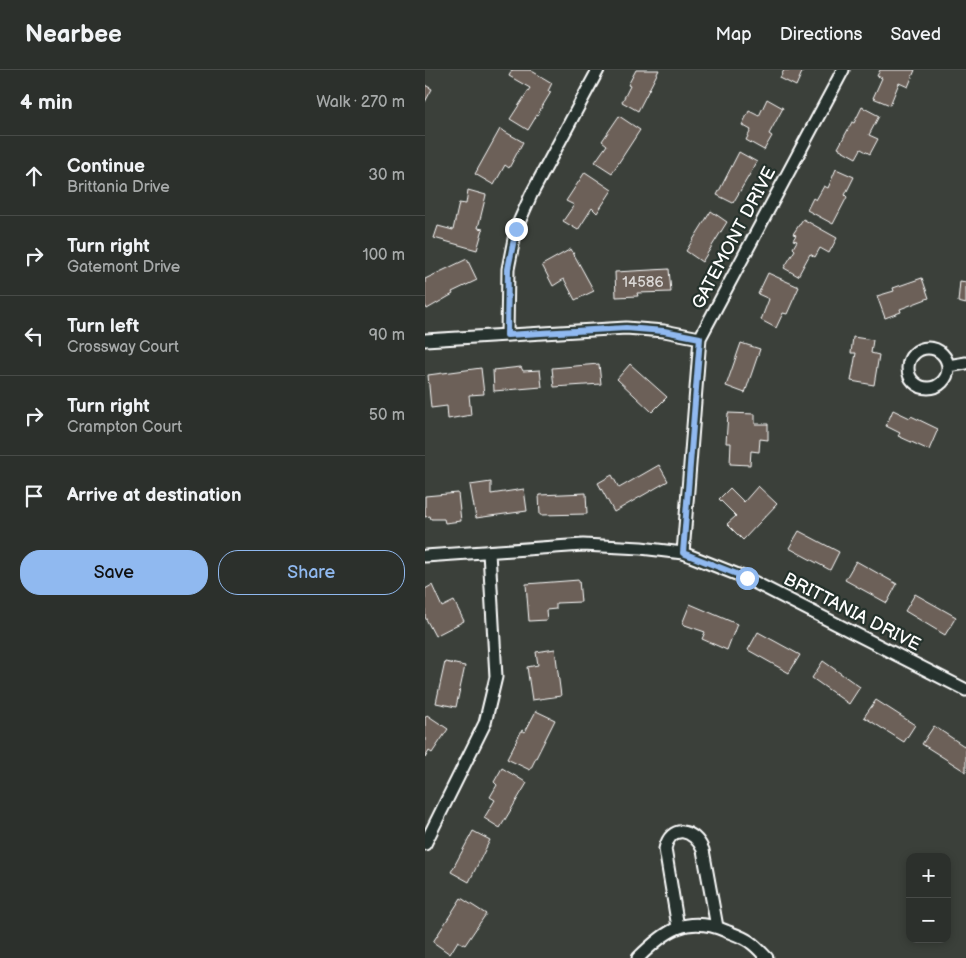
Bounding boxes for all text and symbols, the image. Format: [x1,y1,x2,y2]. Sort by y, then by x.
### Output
text: Nearbee [25,20,122,49]
text: Map [716,24,752,45]
text: Directions [780,24,862,45]
text: Saved [890,24,941,45]
text: 4 min [20,90,73,115]
text: Walk · 270 m [316,93,405,112]
text: Continue [67,155,145,178]
icon: ahead [20,162,48,190]
street label: GATEMONT DRIVE [688,163,780,313]
text: 30 m [368,166,405,185]
text: Brittania Drive [67,178,170,197]
route end [505,218,528,241]
text: Turn right [67,235,150,258]
icon: right [20,242,48,270]
text: 100 m [362,246,405,265]
text: Gatemont Drive [67,258,180,277]
house number: 14586 [622,273,664,292]
text: Turn left [67,315,139,338]
icon: left [20,322,48,350]
text: 90 m [369,326,405,345]
text: Crossway Court [67,338,179,357]
text: Turn right [67,395,150,418]
icon: right [20,402,48,430]
text: 50 m [369,406,405,425]
text: Crampton Court [67,418,182,437]
icon: arrive [20,482,48,510]
text: Arrive at destination [67,484,242,507]
button: Save [20,550,208,595]
button: Share [218,550,405,595]
route start [736,567,759,590]
street label: BRITTANIA DRIVE [780,568,924,656]
map controls [906,853,951,943]
button: + [906,853,951,898]
button: − [906,898,951,943]

